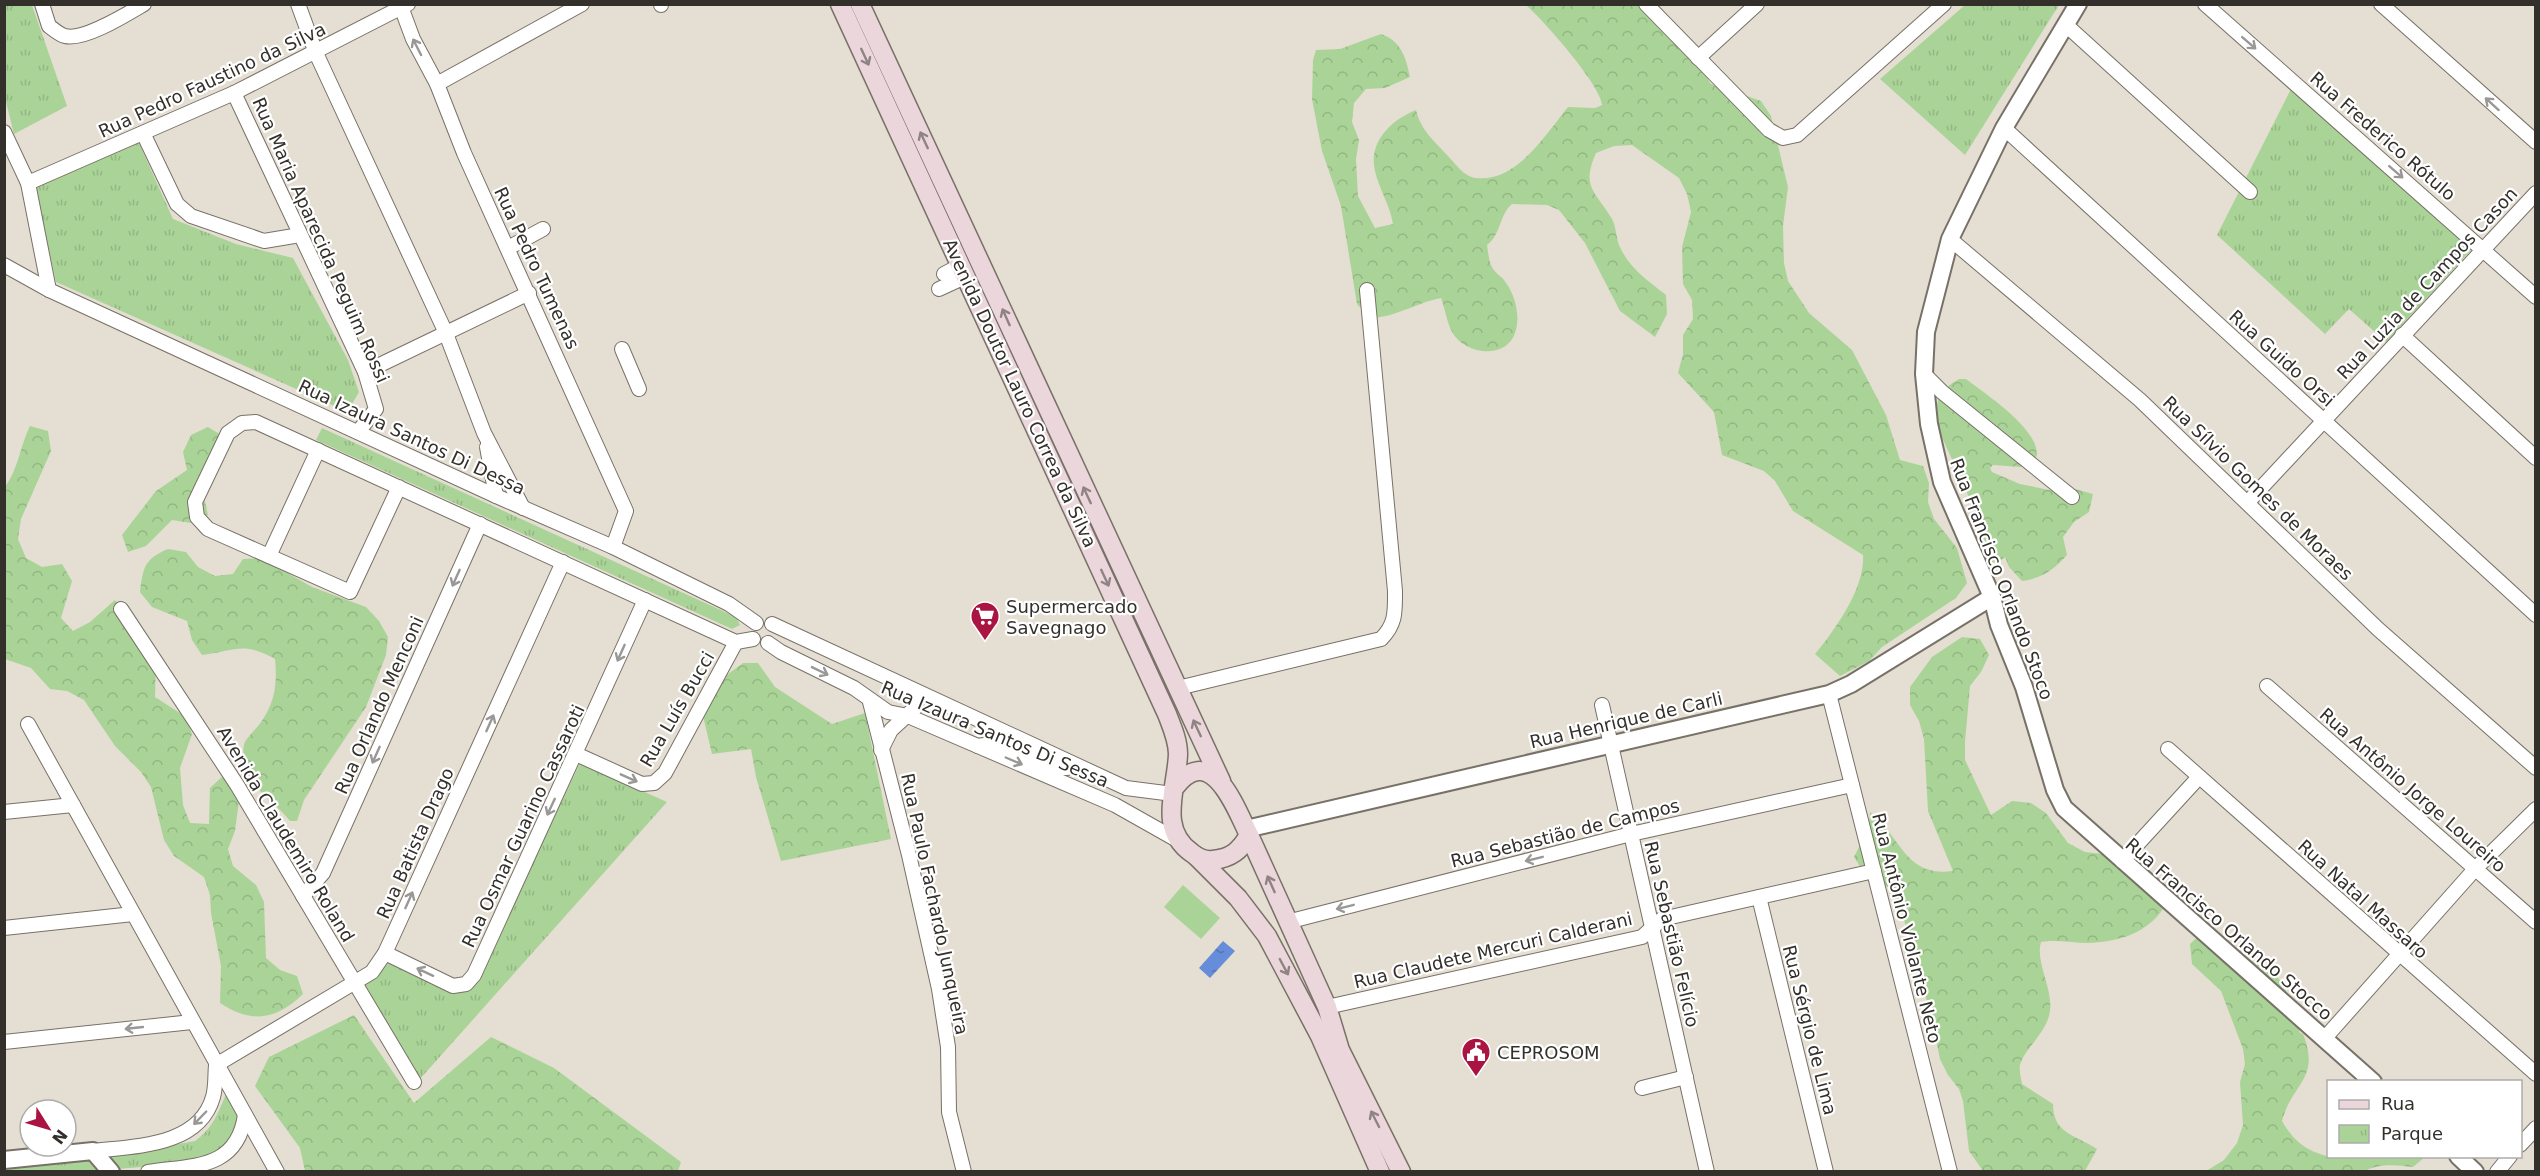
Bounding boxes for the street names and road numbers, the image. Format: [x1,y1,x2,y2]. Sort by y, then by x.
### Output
street label: Rua Pedro Faustino da Silva [95,18,329,142]
street label: Rua Frederico Rótulo [2306,67,2460,205]
street label: Rua Maria Aparecida Peguim Rossi [248,94,394,386]
street label: Rua Luzia de Campos Cason [2333,183,2521,383]
street label: Rua Pedro Tumenas [490,184,584,352]
street label: Avenida Doutor Lauro Correa da Silva [939,235,1101,551]
street label: Rua Guido Orsi [2225,305,2339,411]
street label: Rua Izaura Santos Di Dessa [295,375,529,499]
street label: Rua Sílvio Gomes de Moraes [2159,392,2357,584]
street label: Rua Francisco Orlando Stoco [1946,455,2058,703]
street label: Rua Orlando Menconi [330,613,428,797]
street label: Rua Luís Bucci [635,648,719,770]
street label: Rua Izaura Santos Di Sessa [878,676,1112,792]
street label: Rua Henrique de Carli [1528,688,1724,752]
street label: Rua Osmar Guarino Cassaroti [457,701,589,951]
street label: Rua Antônio Jorge Loureiro [2316,703,2510,877]
street label: Avenida Claudemiro Roland [213,722,359,946]
street label: Rua Batista Drago [372,764,458,922]
street label: Rua Paulo Fachardo Junqueira [897,771,973,1037]
street label: Rua Sebastião de Campos [1448,794,1682,872]
street label: Rua Antônio Violante Neto [1868,811,1946,1045]
street label: Rua Francisco Orlando Stocco [2121,833,2337,1025]
street label: Rua Natal Massaro [2294,835,2432,963]
street label: Rua Sebastião Felício [1640,839,1704,1029]
street label: Rua Claudete Mercuri Calderani [1352,908,1634,992]
street label: Rua Sérgio de Lima [1779,943,1841,1117]

